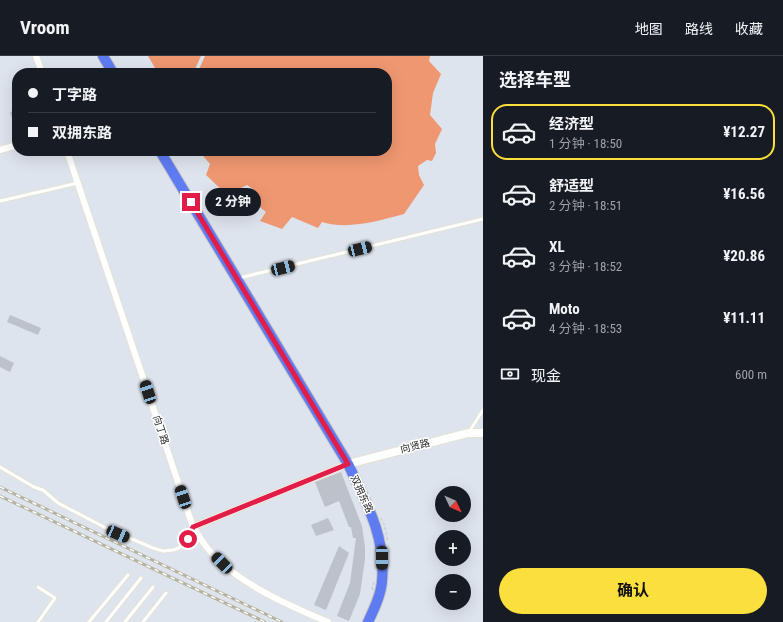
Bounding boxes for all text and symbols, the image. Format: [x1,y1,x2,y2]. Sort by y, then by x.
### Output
text: Vroom [20,16,70,39]
text: 地图 [635,21,663,37]
text: 路线 [685,21,713,37]
text: 收藏 [735,21,763,37]
text: 选择车型 [499,69,571,90]
text: 丁字路 [52,86,97,104]
icon: car [501,114,537,150]
text: 经济型 [549,115,594,133]
text: ¥12.27 [723,123,765,141]
text: 双拥东路 [52,124,112,142]
text: 1 分钟 · 18:50 [549,136,622,151]
icon: car [501,176,537,212]
text: 舒适型 [549,177,594,195]
text: ¥16.56 [723,185,765,203]
callout: 2 分钟 [205,188,261,216]
route end [182,193,200,211]
text: 2 分钟 [215,194,251,209]
text: 2 分钟 · 18:51 [549,198,622,213]
icon: car [501,238,537,274]
text: XL [549,238,565,256]
car [347,240,373,258]
text: ¥20.86 [723,247,765,265]
car [270,259,296,277]
text: 3 分钟 · 18:52 [549,259,622,274]
icon: car [501,300,537,336]
text: Moto [549,300,580,318]
text: ¥11.11 [723,309,765,327]
text: 4 分钟 · 18:53 [549,321,622,336]
icon: cash [499,363,521,385]
text: 现金 [531,367,561,385]
text: 600 m [735,367,767,382]
car [139,379,157,405]
street label: 向丁路 [151,414,171,446]
street label: 向贤路 [399,437,431,455]
street label: 双拥东路 [349,474,375,514]
car [174,484,192,510]
north arrow [435,486,471,522]
map controls [435,486,471,610]
car [105,524,131,544]
route start [179,530,197,548]
button: + [435,530,471,566]
car [376,546,388,570]
car [209,550,235,576]
button: 确认 [499,568,767,614]
button: − [435,574,471,610]

